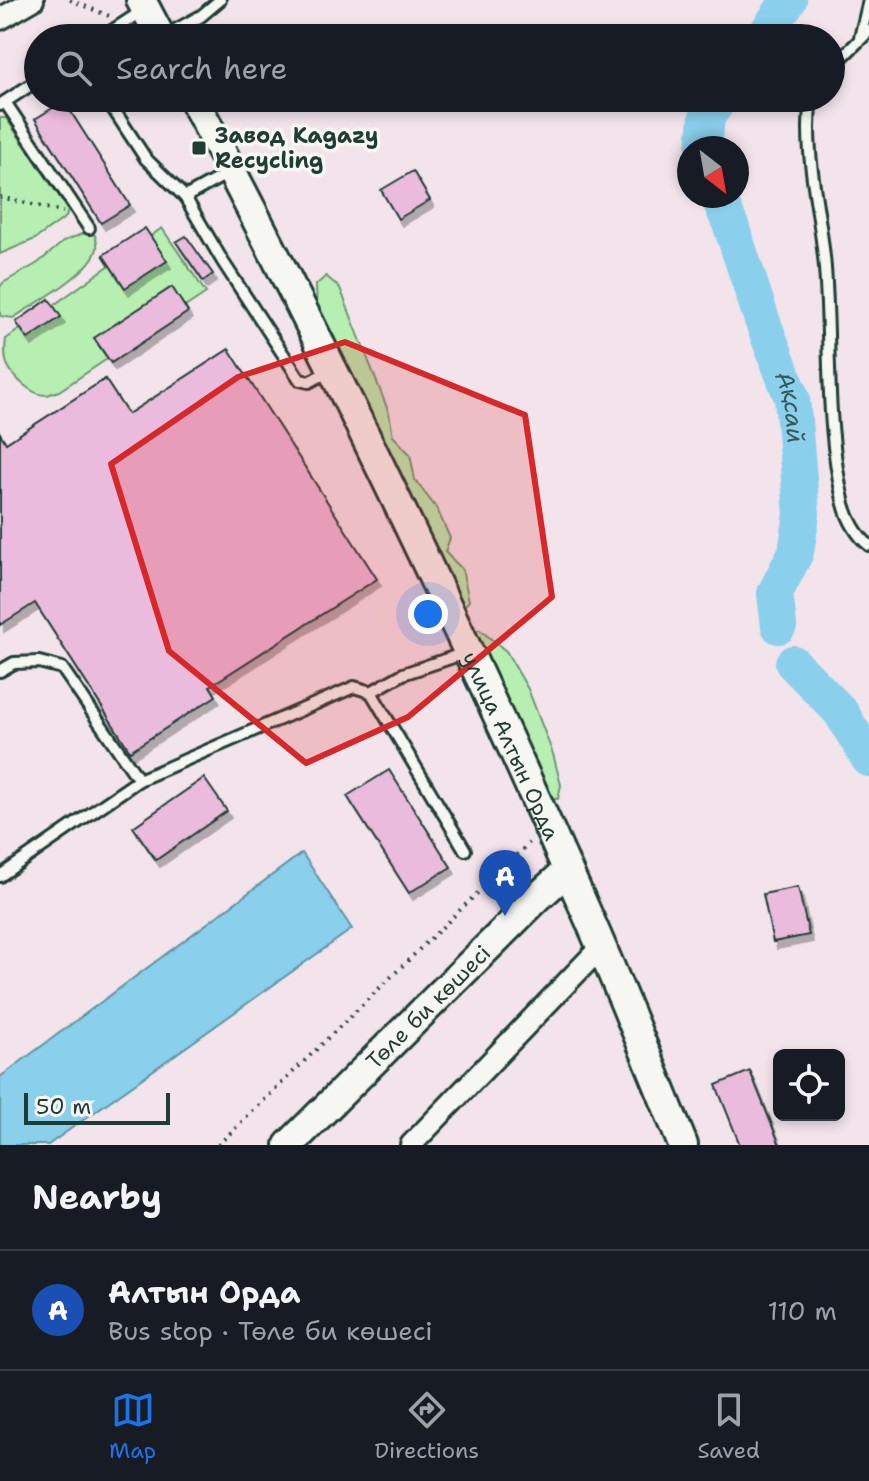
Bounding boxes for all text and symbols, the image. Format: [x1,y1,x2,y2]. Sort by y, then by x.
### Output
search box [24,24,845,112]
icon: search [52,46,96,90]
text: Search here [116,48,287,89]
place label: Завод Kagazy Recycling [215,121,378,175]
north arrow [677,136,749,208]
marker: Завод Kagazy Recycling [190,139,208,157]
water label: Ақсай [767,366,812,445]
your location [408,594,448,634]
street label: улица Алтын Орда [455,647,567,845]
pin: A [479,850,531,916]
street label: Төле би көшесі [360,939,497,1075]
map controls [773,1049,845,1121]
button: locate [773,1049,845,1121]
scale bar [24,1089,170,1125]
text: 50 m [36,1092,91,1121]
text: Nearby [32,1174,162,1220]
text: Алтын Орда [108,1272,300,1313]
text: A [48,1293,68,1328]
text: 110 m [767,1293,837,1328]
text: Bus stop · Төле би көшесі [108,1313,433,1348]
tab: Map [109,1388,156,1465]
tab: Directions [374,1388,479,1465]
tab: Saved [697,1388,760,1465]

